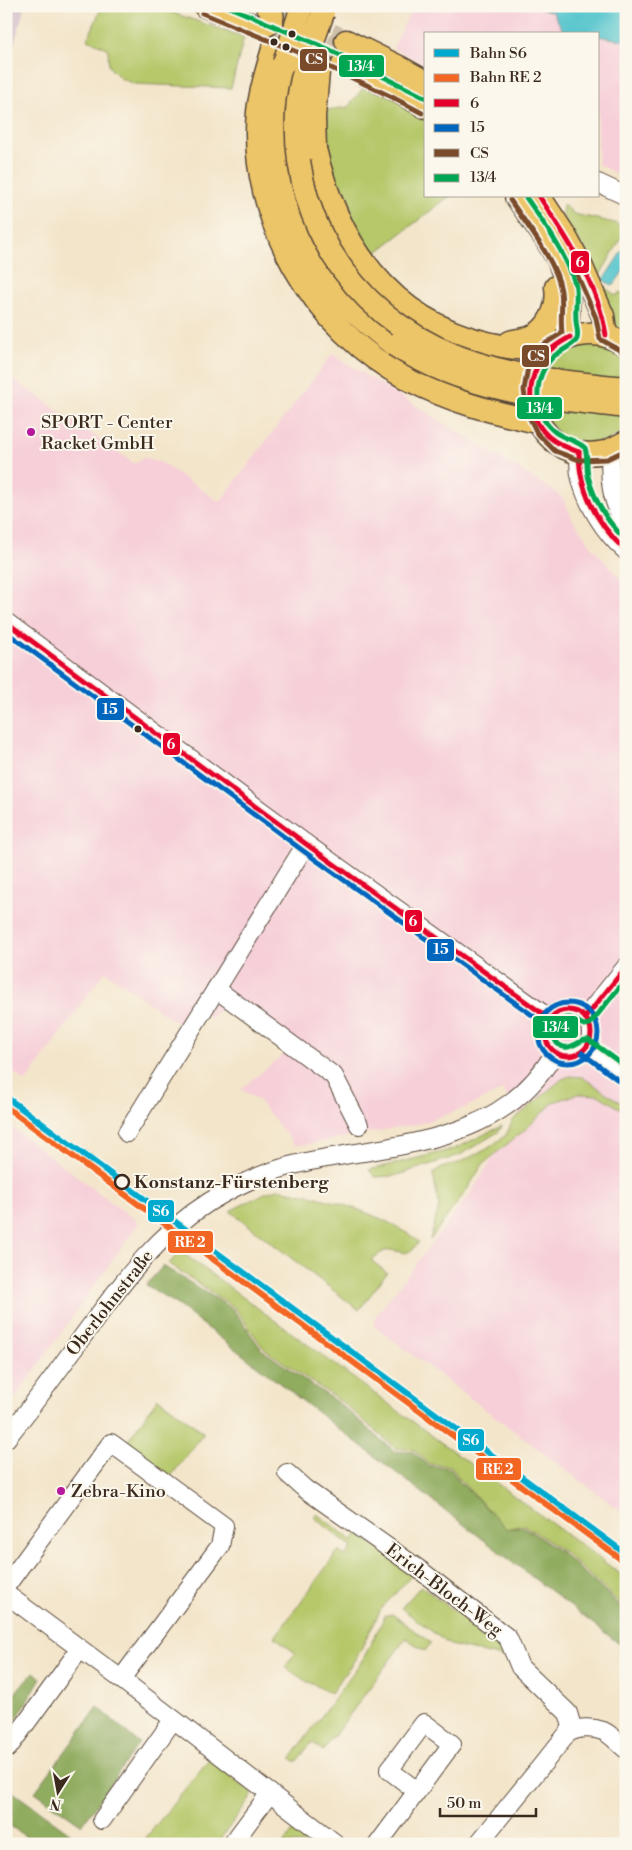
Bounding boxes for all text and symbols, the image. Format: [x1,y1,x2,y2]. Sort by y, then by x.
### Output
unlabelled marker [287,29,297,39]
legend [424,32,600,198]
unlabelled marker [269,37,279,47]
unlabelled marker [281,42,291,52]
text: Bahn S6 [469,44,527,63]
line badge: CS [299,48,328,72]
text: CS [305,51,323,69]
line badge: 13/4 [338,54,385,78]
text: 13/4 [347,58,375,76]
text: Bahn RE 2 [469,68,541,87]
text: 6 [470,94,479,113]
text: 15 [470,118,485,137]
text: CS [470,144,489,163]
text: 13/4 [470,168,497,187]
line badge: 6 [570,250,590,274]
text: 6 [576,254,585,272]
line badge: CS [521,344,550,368]
text: CS [527,348,545,366]
line badge: 13/4 [516,396,563,420]
text: 13/4 [526,400,554,418]
place label: SPORT - Center Racket GmbH [41,411,173,455]
marker: SPORT - Center Racket GmbH [25,426,37,438]
line badge: 15 [96,697,125,721]
text: 15 [102,701,118,719]
unlabelled marker [133,724,143,734]
line badge: 6 [162,732,181,756]
text: 6 [167,736,176,754]
line badge: 6 [404,909,423,933]
text: 6 [409,913,418,931]
line badge: 15 [426,938,455,962]
text: 15 [433,941,449,959]
line badge: 13/4 [532,1015,579,1039]
text: 13/4 [542,1019,570,1037]
place label: Konstanz-Fürstenberg [134,1171,329,1194]
marker: Konstanz-Fürstenberg [114,1174,130,1190]
line badge: S6 [147,1199,175,1223]
text: S6 [153,1203,170,1221]
line badge: RE 2 [167,1230,214,1254]
text: RE 2 [174,1234,206,1252]
street label: Oberlohnstraße [61,1245,159,1361]
line badge: S6 [457,1428,485,1452]
text: S6 [463,1432,480,1450]
line badge: RE 2 [475,1457,522,1481]
text: RE 2 [482,1461,514,1479]
place label: Zebra-Kino [71,1480,166,1503]
marker: Zebra-Kino [55,1485,67,1497]
street label: Erich-Bloch-Weg [381,1538,508,1642]
north arrow [32,1768,82,1818]
scale bar [440,1785,536,1817]
text: N [49,1794,63,1814]
text: 50 m [447,1794,481,1813]

